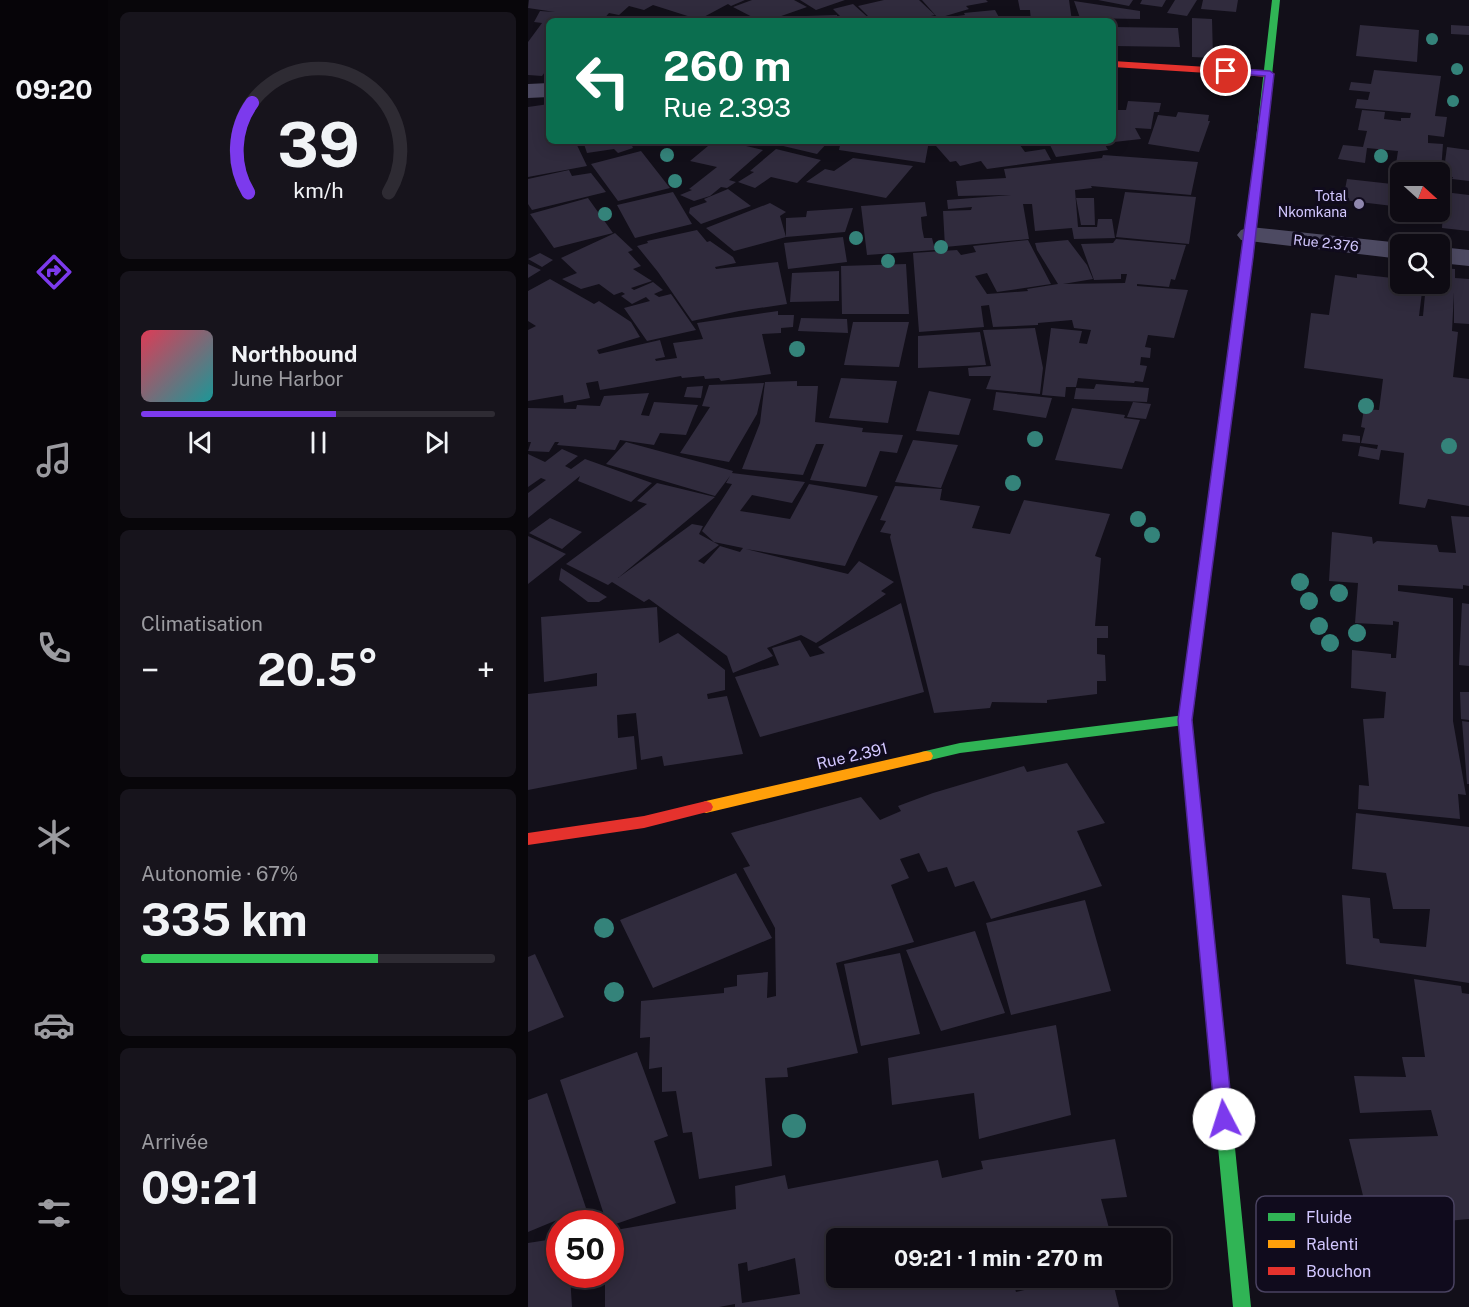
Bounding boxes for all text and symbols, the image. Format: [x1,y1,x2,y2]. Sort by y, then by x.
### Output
text: 260 m [663,41,791,90]
icon: left [564,42,642,120]
pin [1200,45,1251,96]
icon: arrive [1209,54,1242,87]
text: 09:20 [15,73,93,105]
text: Rue 2.393 [663,91,791,123]
text: 39 [277,108,359,181]
north arrow [1390,162,1450,222]
map controls [1390,162,1450,294]
text: km/h [293,178,343,203]
place label: Total Nkomkana [1278,188,1347,220]
marker: Total Nkomkana [1352,197,1366,211]
street label: Rue 2.376 [1293,232,1360,254]
button: search [1390,234,1450,294]
icon: directions [33,251,75,293]
text: Northbound [231,341,357,367]
text: June Harbor [231,367,343,391]
icon: previous [184,426,217,459]
icon: pause [302,426,335,459]
icon: next [420,426,453,459]
icon: music [33,439,75,481]
text: Climatisation [141,612,263,636]
icon: phone [33,627,75,669]
text: 20.5° [257,643,379,696]
text: − [141,651,159,689]
text: + [477,651,495,689]
street label: Rue 2.391 [815,739,889,773]
icon: climate [33,816,75,858]
text: Autonomie · 67% [141,862,298,886]
text: 335 km [141,893,308,946]
icon: car [33,1004,75,1046]
position arrow [1192,1087,1256,1151]
text: Arrivée [141,1130,208,1154]
text: 09:21 [141,1161,260,1214]
icon: filters [33,1192,75,1234]
legend [1256,1196,1454,1292]
text: Fluide [1306,1208,1352,1227]
speed limit sign: 50 [546,1210,624,1288]
text: Ralenti [1306,1235,1358,1254]
text: 09:21 · 1 min · 270 m [894,1245,1103,1271]
text: Bouchon [1306,1262,1371,1281]

